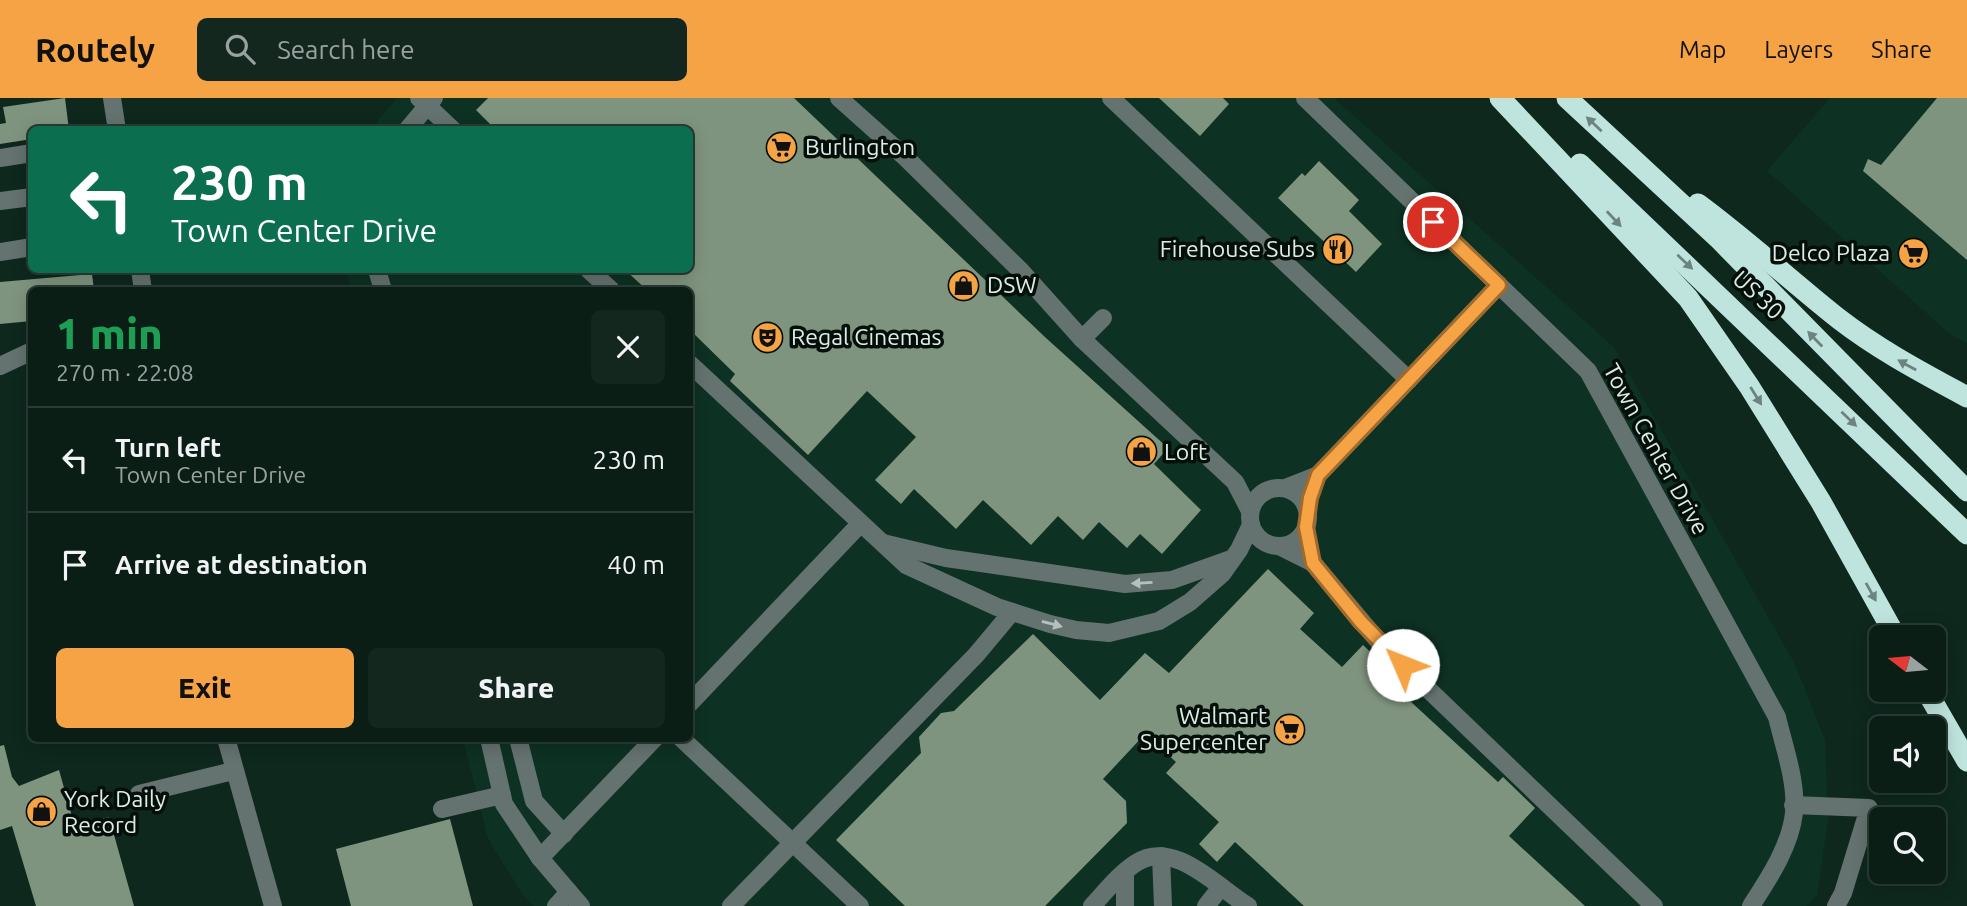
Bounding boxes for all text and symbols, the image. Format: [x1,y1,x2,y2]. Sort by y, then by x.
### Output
search box [197,18,687,81]
icon: search [221,30,259,68]
text: Routely [35,31,155,68]
text: Search here [277,35,415,64]
text: Map [1679,36,1726,63]
text: Layers [1764,36,1833,63]
text: Share [1871,36,1932,63]
one-way arrow [1586,116,1603,132]
supermarket icon: Burlington [765,130,799,164]
place label: Burlington [805,134,915,159]
icon: left [56,154,147,245]
text: 230 m [171,154,308,209]
pin [1403,192,1463,252]
icon: arrive [1414,203,1452,241]
one-way arrow [1606,210,1622,228]
text: Town Center Drive [171,212,437,248]
restaurant icon: Firehouse Subs [1321,232,1355,266]
place label: Firehouse Subs [1160,236,1315,261]
supermarket icon: Delco Plaza [1896,236,1930,270]
place label: Delco Plaza [1772,240,1890,265]
one-way arrow [1676,254,1693,271]
street label: US 30 [1728,265,1788,324]
shop icon: DSW [947,268,981,302]
place label: DSW [987,272,1037,297]
text: 1 min [56,310,163,357]
button: close [591,310,665,384]
theatre icon: Regal Cinemas [751,320,785,354]
place label: Regal Cinemas [791,324,942,349]
one-way arrow [1808,331,1824,348]
street label: Town Center Drive [1599,359,1714,538]
one-way arrow [1897,359,1917,371]
text: 270 m · 22:08 [56,360,194,385]
one-way arrow [1749,387,1762,406]
one-way arrow [1841,410,1857,427]
text: Turn left [115,433,221,462]
shop icon: Loft [1124,435,1158,469]
place label: Loft [1164,439,1207,464]
icon: left [56,441,94,479]
text: 230 m [593,445,665,474]
text: Town Center Drive [115,462,306,487]
icon: arrive [56,546,94,584]
text: Arrive at destination [115,550,368,579]
text: 40 m [607,550,665,579]
one-way arrow [1131,578,1153,589]
one-way arrow [1865,582,1877,602]
one-way arrow [1041,619,1063,630]
north arrow [1869,625,1946,702]
map controls [1869,625,1946,884]
position arrow [1366,628,1440,702]
button: Exit [56,648,354,728]
button: Share [368,648,665,728]
place label: Walmart Supercenter [1140,703,1267,754]
supermarket icon: Walmart Supercenter [1273,712,1307,746]
button: sound [1869,716,1946,793]
place label: York Daily Record [64,786,166,837]
shop icon: York Daily Record [24,795,58,829]
button: search [1869,807,1946,884]

